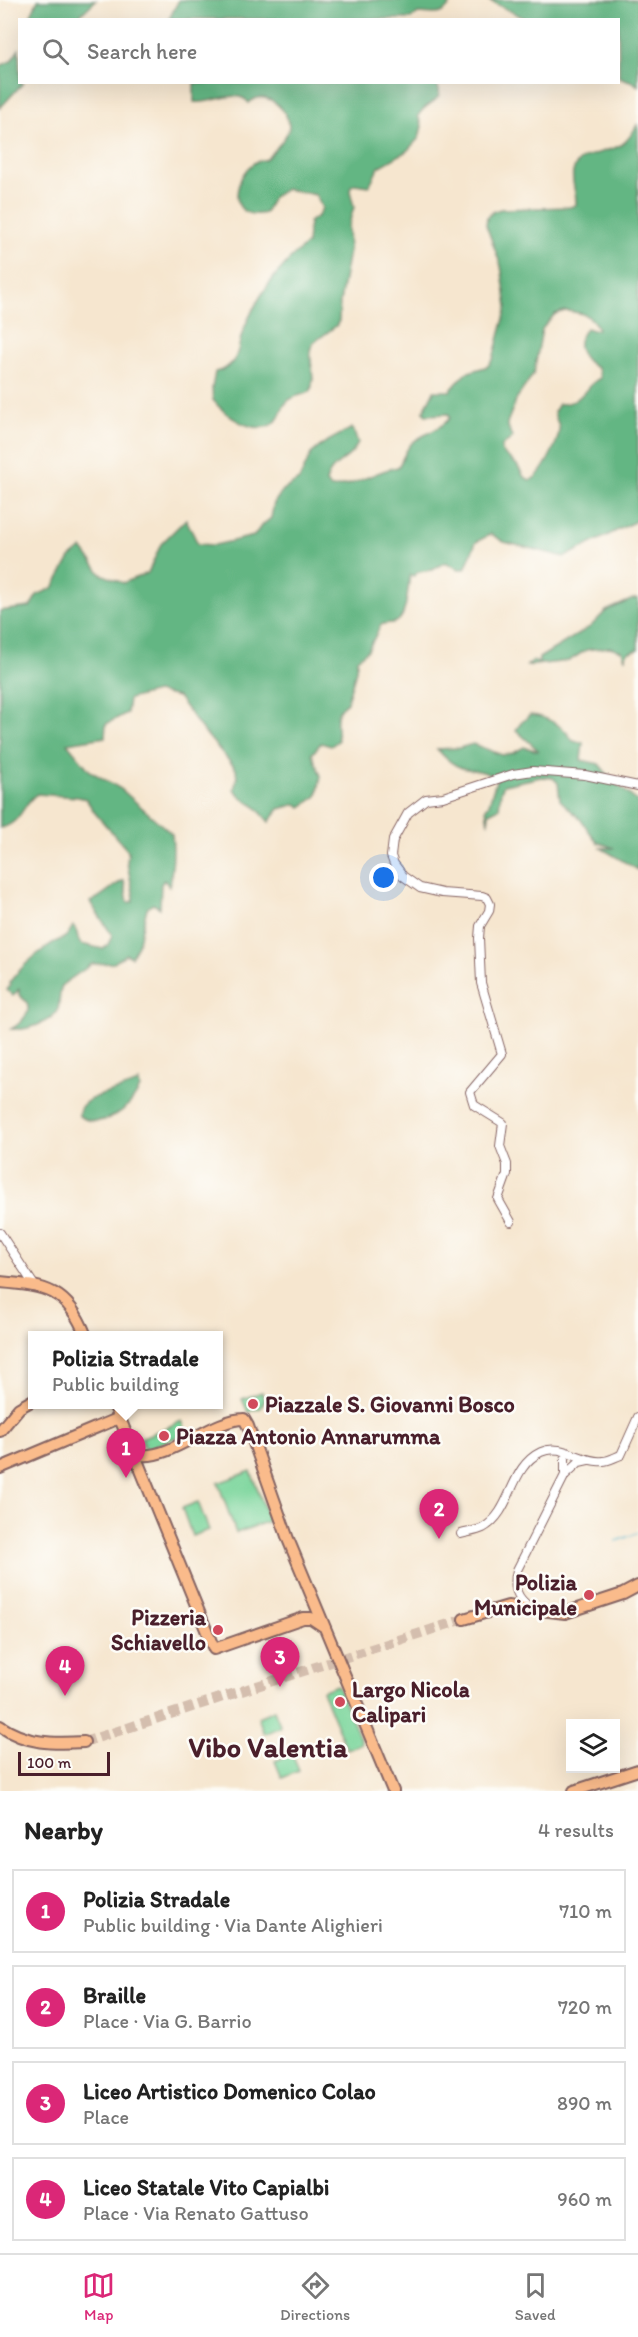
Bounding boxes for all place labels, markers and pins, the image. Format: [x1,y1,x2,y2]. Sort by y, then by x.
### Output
place label: Piazzale S. Giovanni Bosco [265,1391,515,1418]
marker: Piazzale S. Giovanni Bosco [246,1397,260,1411]
place label: Piazza Antonio Annarumma [176,1423,441,1450]
pin: 1 [106,1428,146,1478]
marker: Piazza Antonio Annarumma [157,1429,171,1443]
pin: 2 [420,1490,458,1539]
place label: Polizia Municipale [474,1569,578,1621]
marker: Polizia Municipale [582,1588,596,1602]
place label: Pizzeria Schiavello [111,1604,207,1656]
marker: Pizzeria Schiavello [211,1623,225,1637]
pin: 3 [260,1638,300,1687]
pin: 4 [46,1646,84,1696]
place label: Largo Nicola Calipari [352,1676,470,1728]
marker: Largo Nicola Calipari [333,1695,347,1709]

